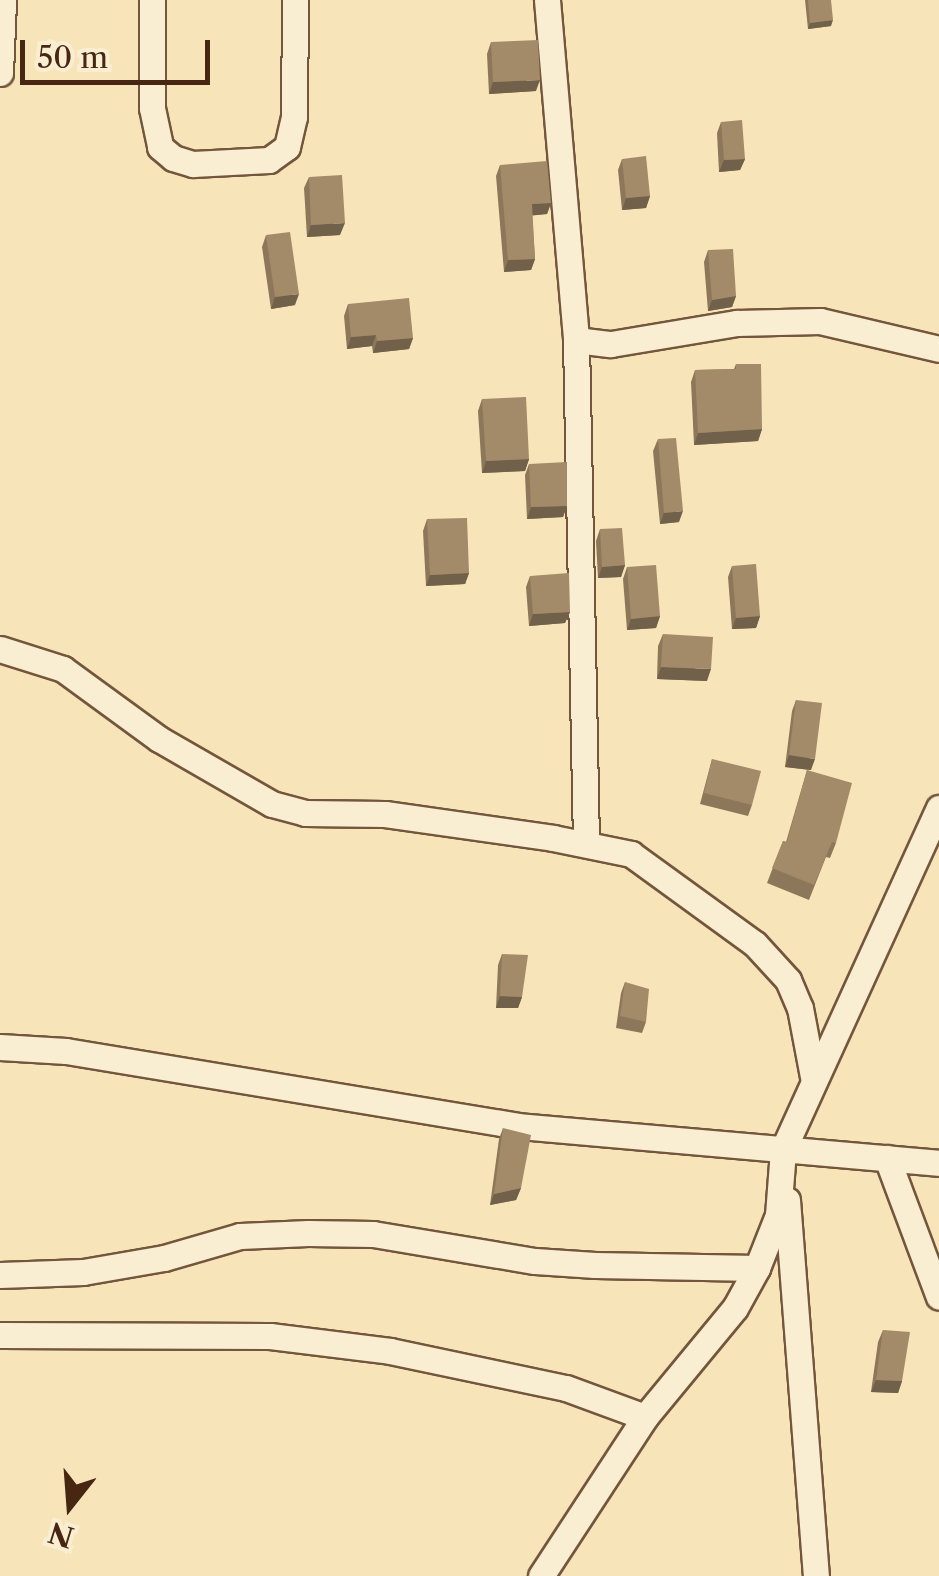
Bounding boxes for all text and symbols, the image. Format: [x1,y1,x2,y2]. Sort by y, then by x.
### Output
scale bar [25,20,215,82]
text: 50 m [37,39,108,76]
north arrow [20,1456,120,1556]
text: N [45,1515,78,1555]

